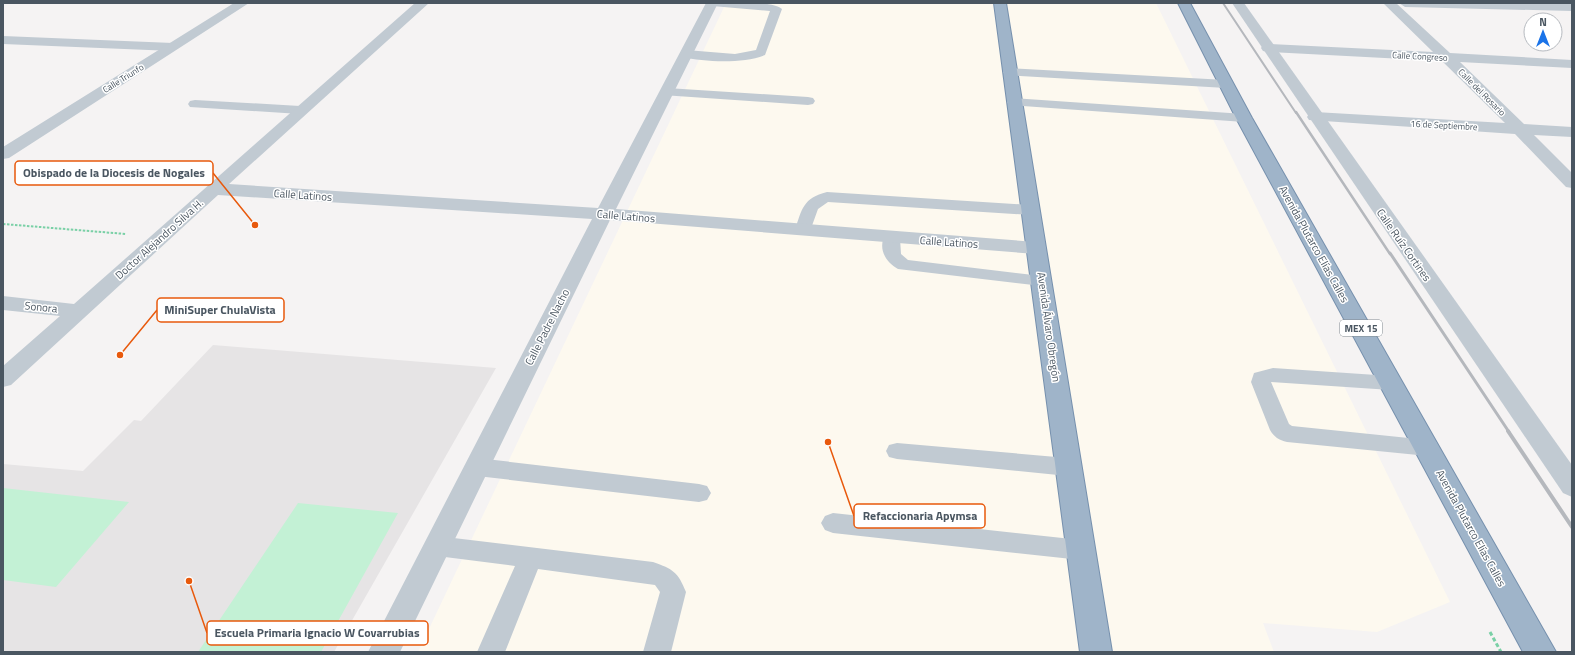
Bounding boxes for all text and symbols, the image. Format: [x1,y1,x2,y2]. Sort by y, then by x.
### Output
north arrow [1523,12,1563,52]
text: N [1539,14,1547,30]
street label: Calle Congreso [1392,48,1448,64]
street label: Calle Triunfo [100,60,146,96]
street label: Calle del Rosario [1455,65,1509,119]
street label: 16 de Septiembre [1410,117,1478,133]
callout: Obispado de la Diocesis de Nogales [15,161,213,185]
text: Obispado de la Diocesis de Nogales [23,163,205,182]
street label: Avenida Plutarco Elías Calles [1275,183,1353,305]
street label: Calle Latinos [273,185,333,205]
street label: Doctor Alejandro Silva H. [111,195,207,283]
street label: Calle Latinos [596,205,656,227]
street label: Calle Ruíz Cortines [1373,205,1435,285]
street label: Calle Latinos [919,232,979,252]
street label: Avenida Álvaro Obregón [1033,271,1065,383]
street label: Calle Padre Nacho [521,286,573,368]
street label: Sonora [24,297,59,317]
callout: MiniSuper ChulaVista [157,298,284,322]
text: MiniSuper ChulaVista [164,300,276,319]
road number: MEX 15 [1340,320,1382,336]
street label: Avenida Plutarco Elías Calles [1432,467,1510,589]
callout: Refaccionaria Apymsa [854,504,985,528]
text: Refaccionaria Apymsa [863,506,977,525]
callout: Escuela Primaria Ignacio W Covarrubias [207,621,428,645]
text: Escuela Primaria Ignacio W Covarrubias [214,623,420,642]

